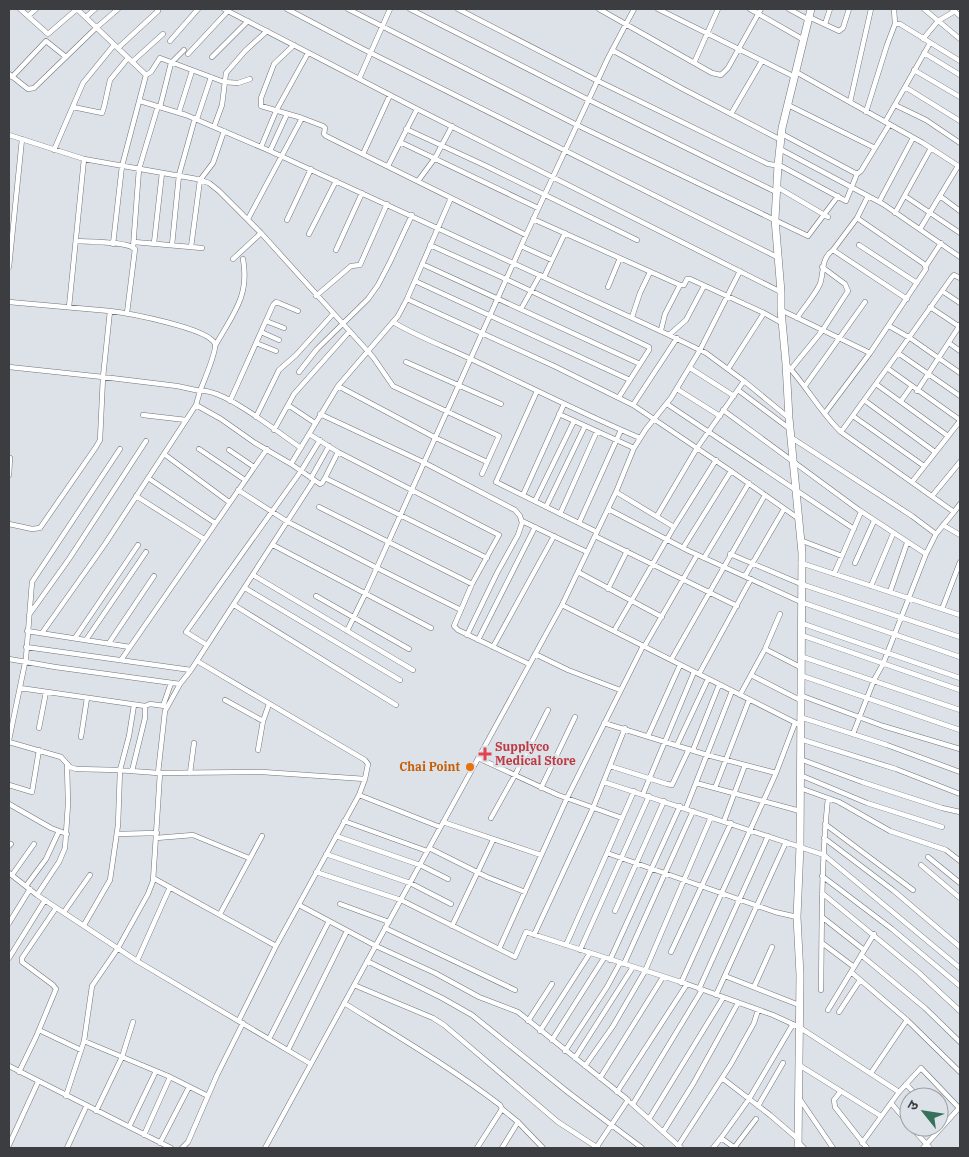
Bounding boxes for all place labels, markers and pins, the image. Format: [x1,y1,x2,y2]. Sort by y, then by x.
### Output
place label: Supplyco Medical Store [495,739,576,768]
marker: Supplyco Medical Store [479,748,491,760]
place label: Chai Point [399,759,461,774]
marker: Chai Point [464,761,476,773]

